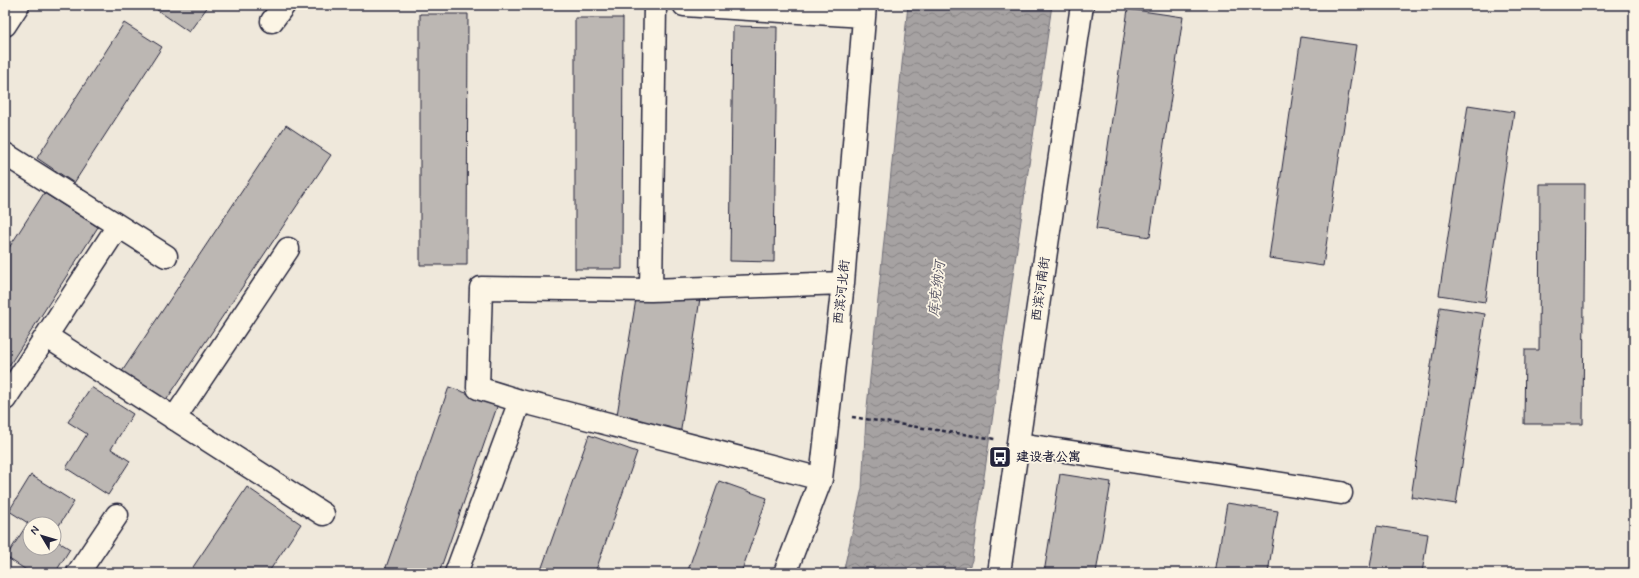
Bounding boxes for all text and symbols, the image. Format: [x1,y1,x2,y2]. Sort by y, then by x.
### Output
street label: 西滨河南街 [1028,256,1054,322]
water label: 库克纳河 [925,258,950,318]
street label: 西滨河北街 [830,259,854,325]
bus stop icon: 建设者公寓 [987,444,1013,470]
place label: 建设者公寓 [1016,449,1081,466]
north arrow [22,516,62,556]
text: N [27,523,43,538]

